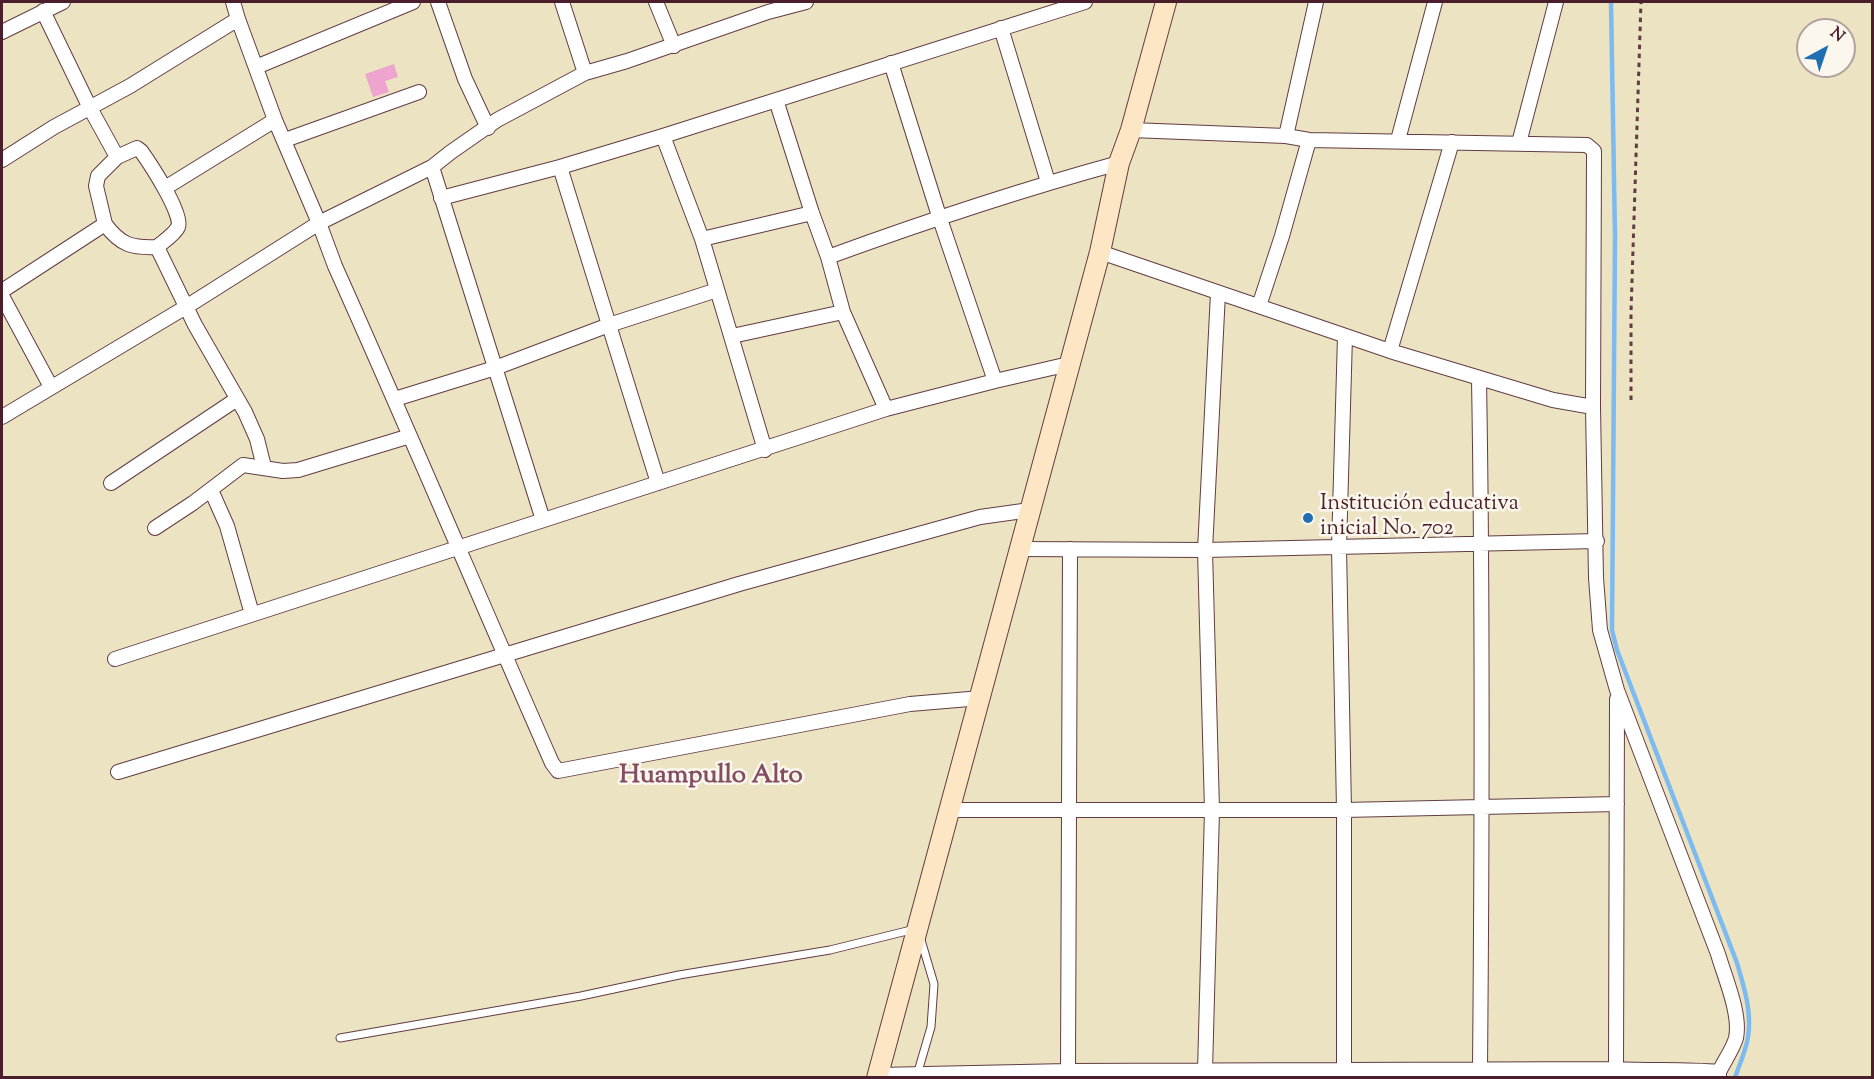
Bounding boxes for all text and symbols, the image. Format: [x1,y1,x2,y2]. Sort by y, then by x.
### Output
north arrow [1796,18,1856,78]
text: N [1824,22,1849,48]
place label: Institución educativa inicial No. 702 [1320,492,1519,544]
marker: Institución educativa inicial No. 702 [1301,511,1315,525]
district label: Huampullo Alto [619,762,803,794]

